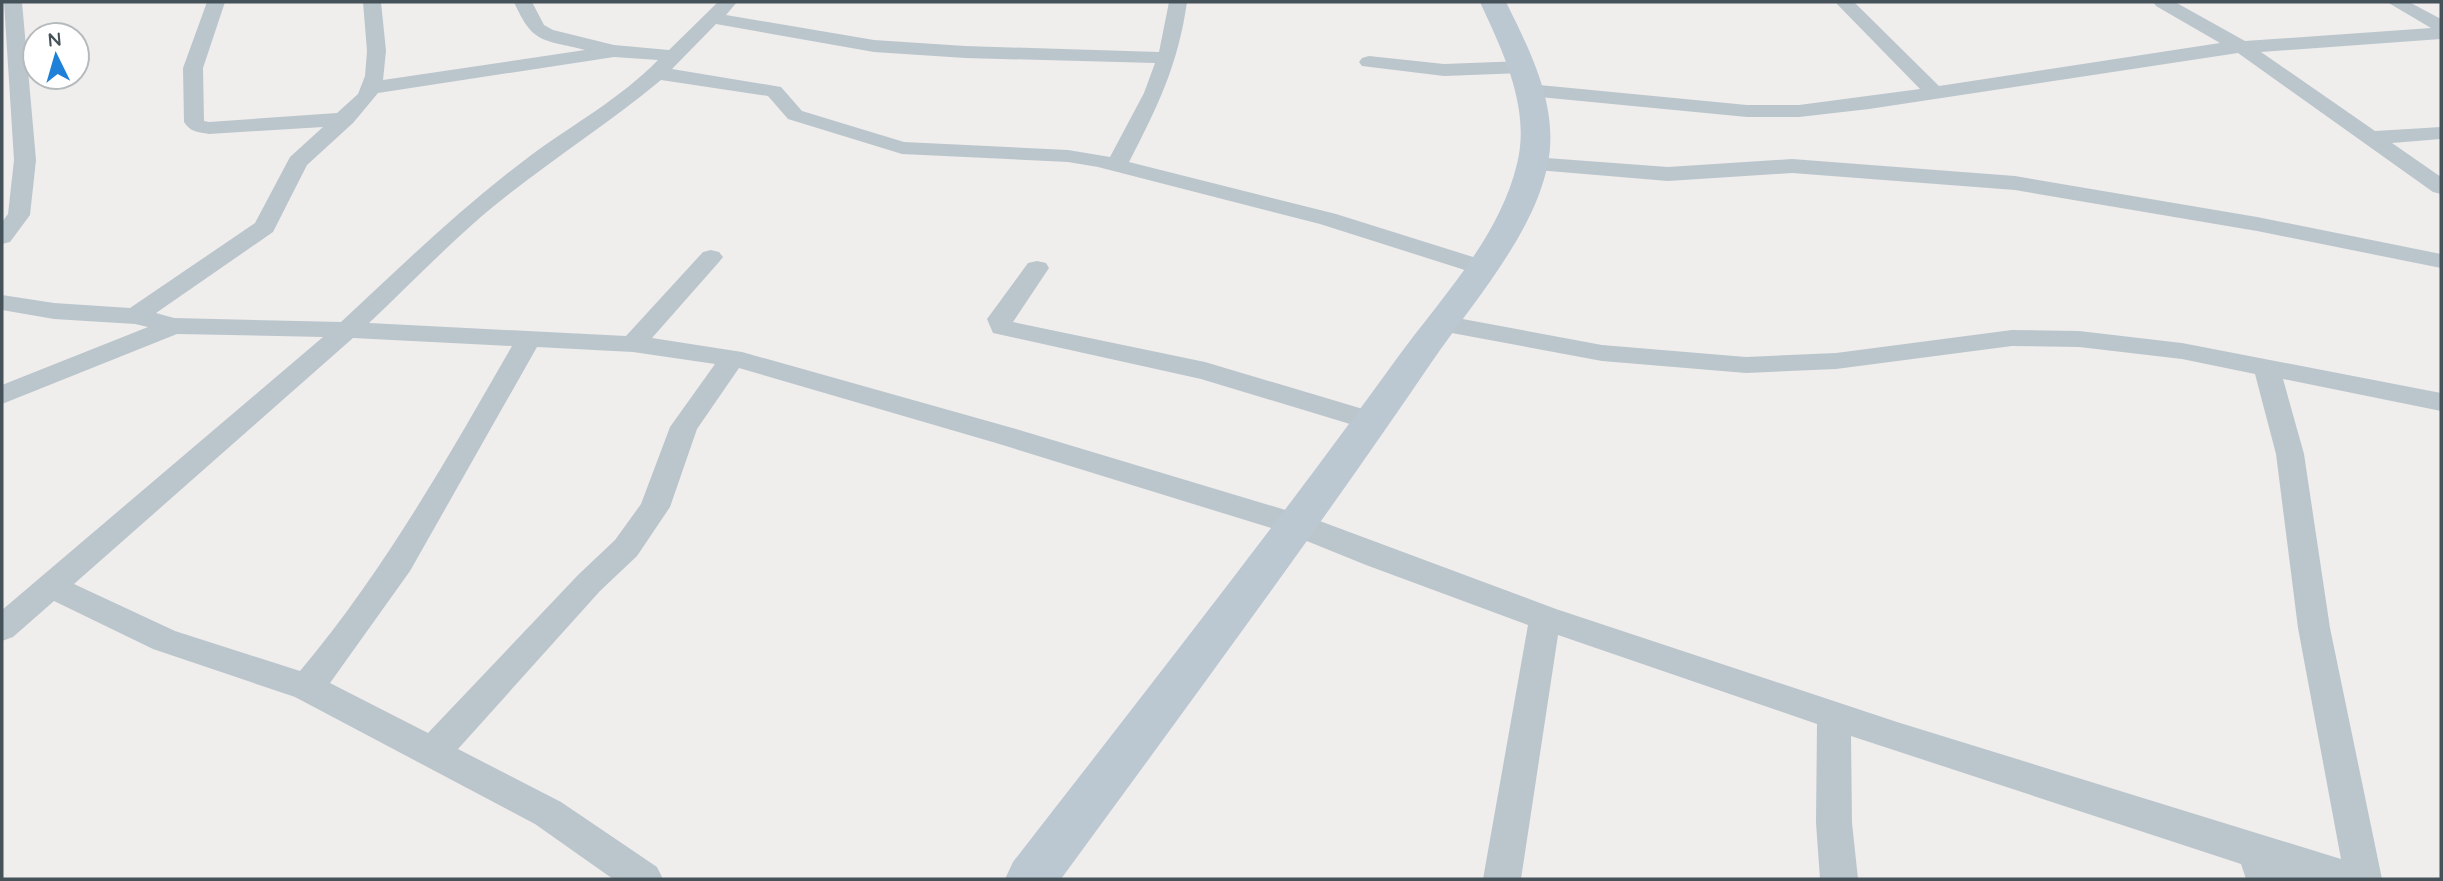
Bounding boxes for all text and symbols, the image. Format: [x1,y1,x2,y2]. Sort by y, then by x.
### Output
north arrow [21,21,91,91]
text: N [47,27,63,52]

